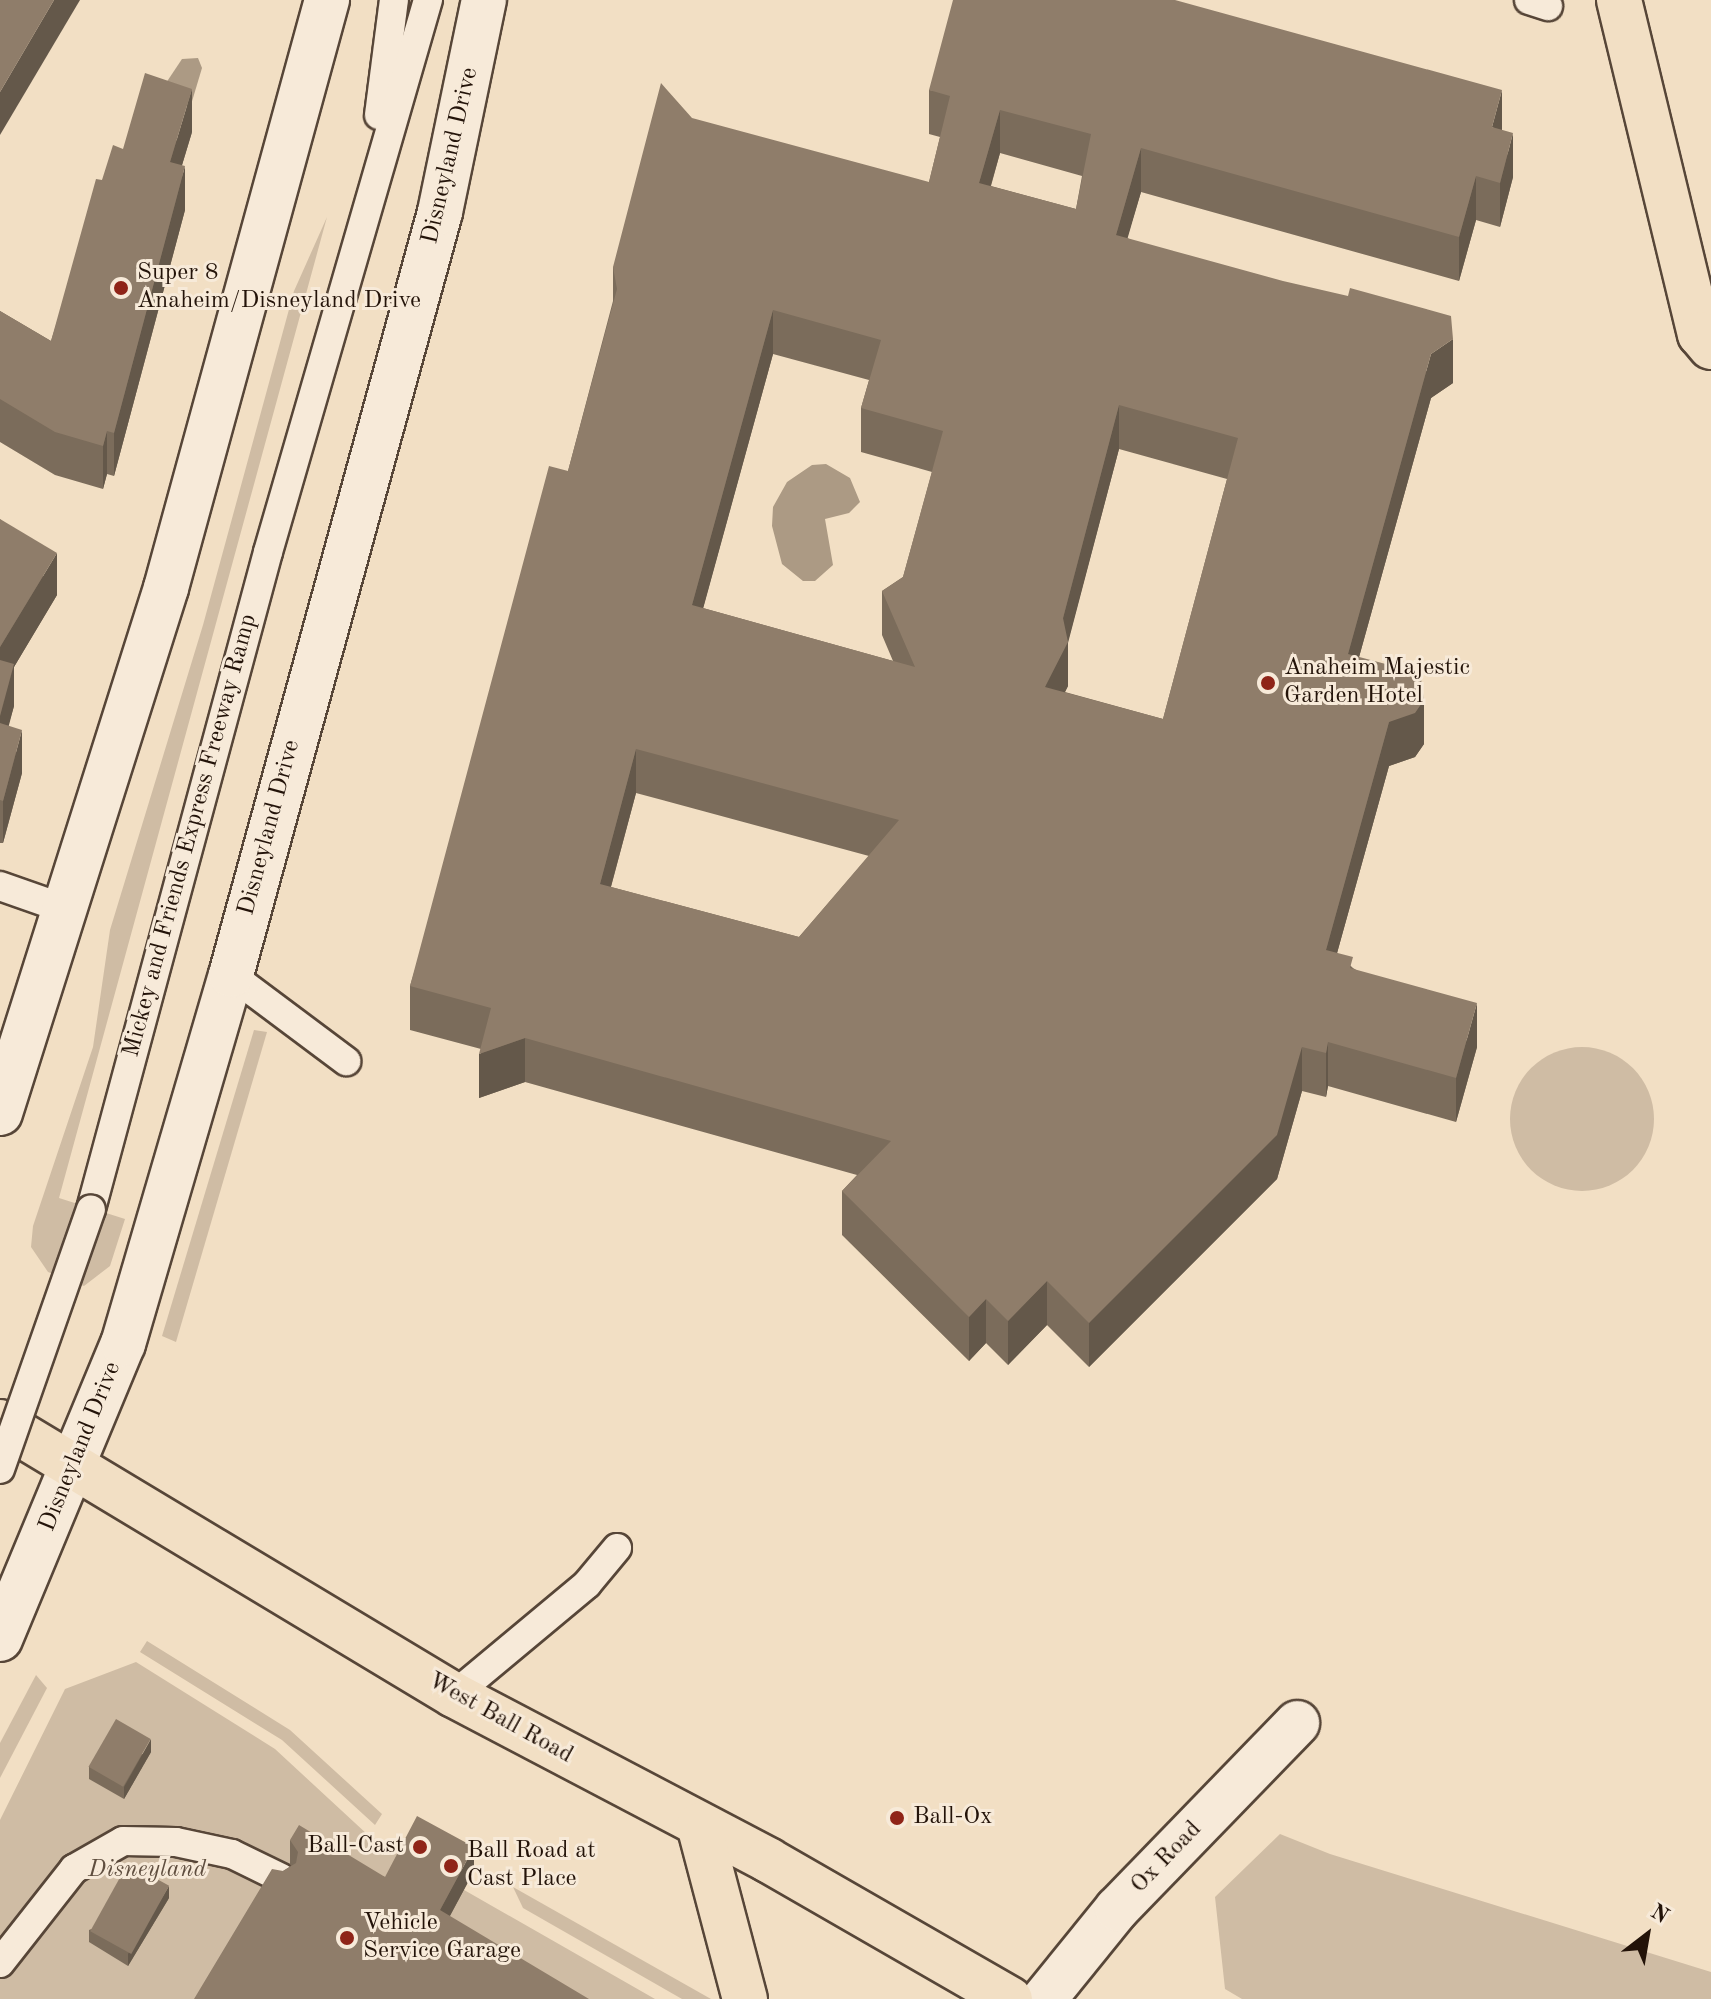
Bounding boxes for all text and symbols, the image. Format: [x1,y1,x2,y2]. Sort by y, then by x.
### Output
street label: Disneyland Drive [417,65,485,247]
place label: Super 8 Anaheim/Disneyland Drive [137,260,421,316]
marker: Super 8 Anaheim/Disneyland Drive [112,279,130,297]
street label: Mickey and Friends Express Freeway Ramp [118,611,264,1061]
place label: Anaheim Majestic Garden Hotel [1284,655,1470,711]
marker: Anaheim Majestic Garden Hotel [1259,674,1277,692]
street label: Disneyland Drive [233,737,307,919]
street label: Disneyland Drive [34,1358,128,1536]
street label: West Ball Road [422,1667,578,1771]
place label: Ball-Ox [913,1804,993,1832]
marker: Ball-Ox [888,1809,906,1827]
street label: Ox Road [1126,1816,1208,1900]
place label: Ball-Cast [307,1833,404,1861]
marker: Ball-Cast [411,1838,429,1856]
place label: Ball Road at Cast Place [467,1838,596,1894]
park label: Disneyland [88,1857,206,1885]
marker: Ball Road at Cast Place [442,1857,460,1875]
north arrow [1607,1895,1687,1975]
text: N [1646,1901,1672,1928]
place label: Vehicle Service Garage [363,1910,521,1966]
marker: Vehicle Service Garage [338,1929,356,1947]

